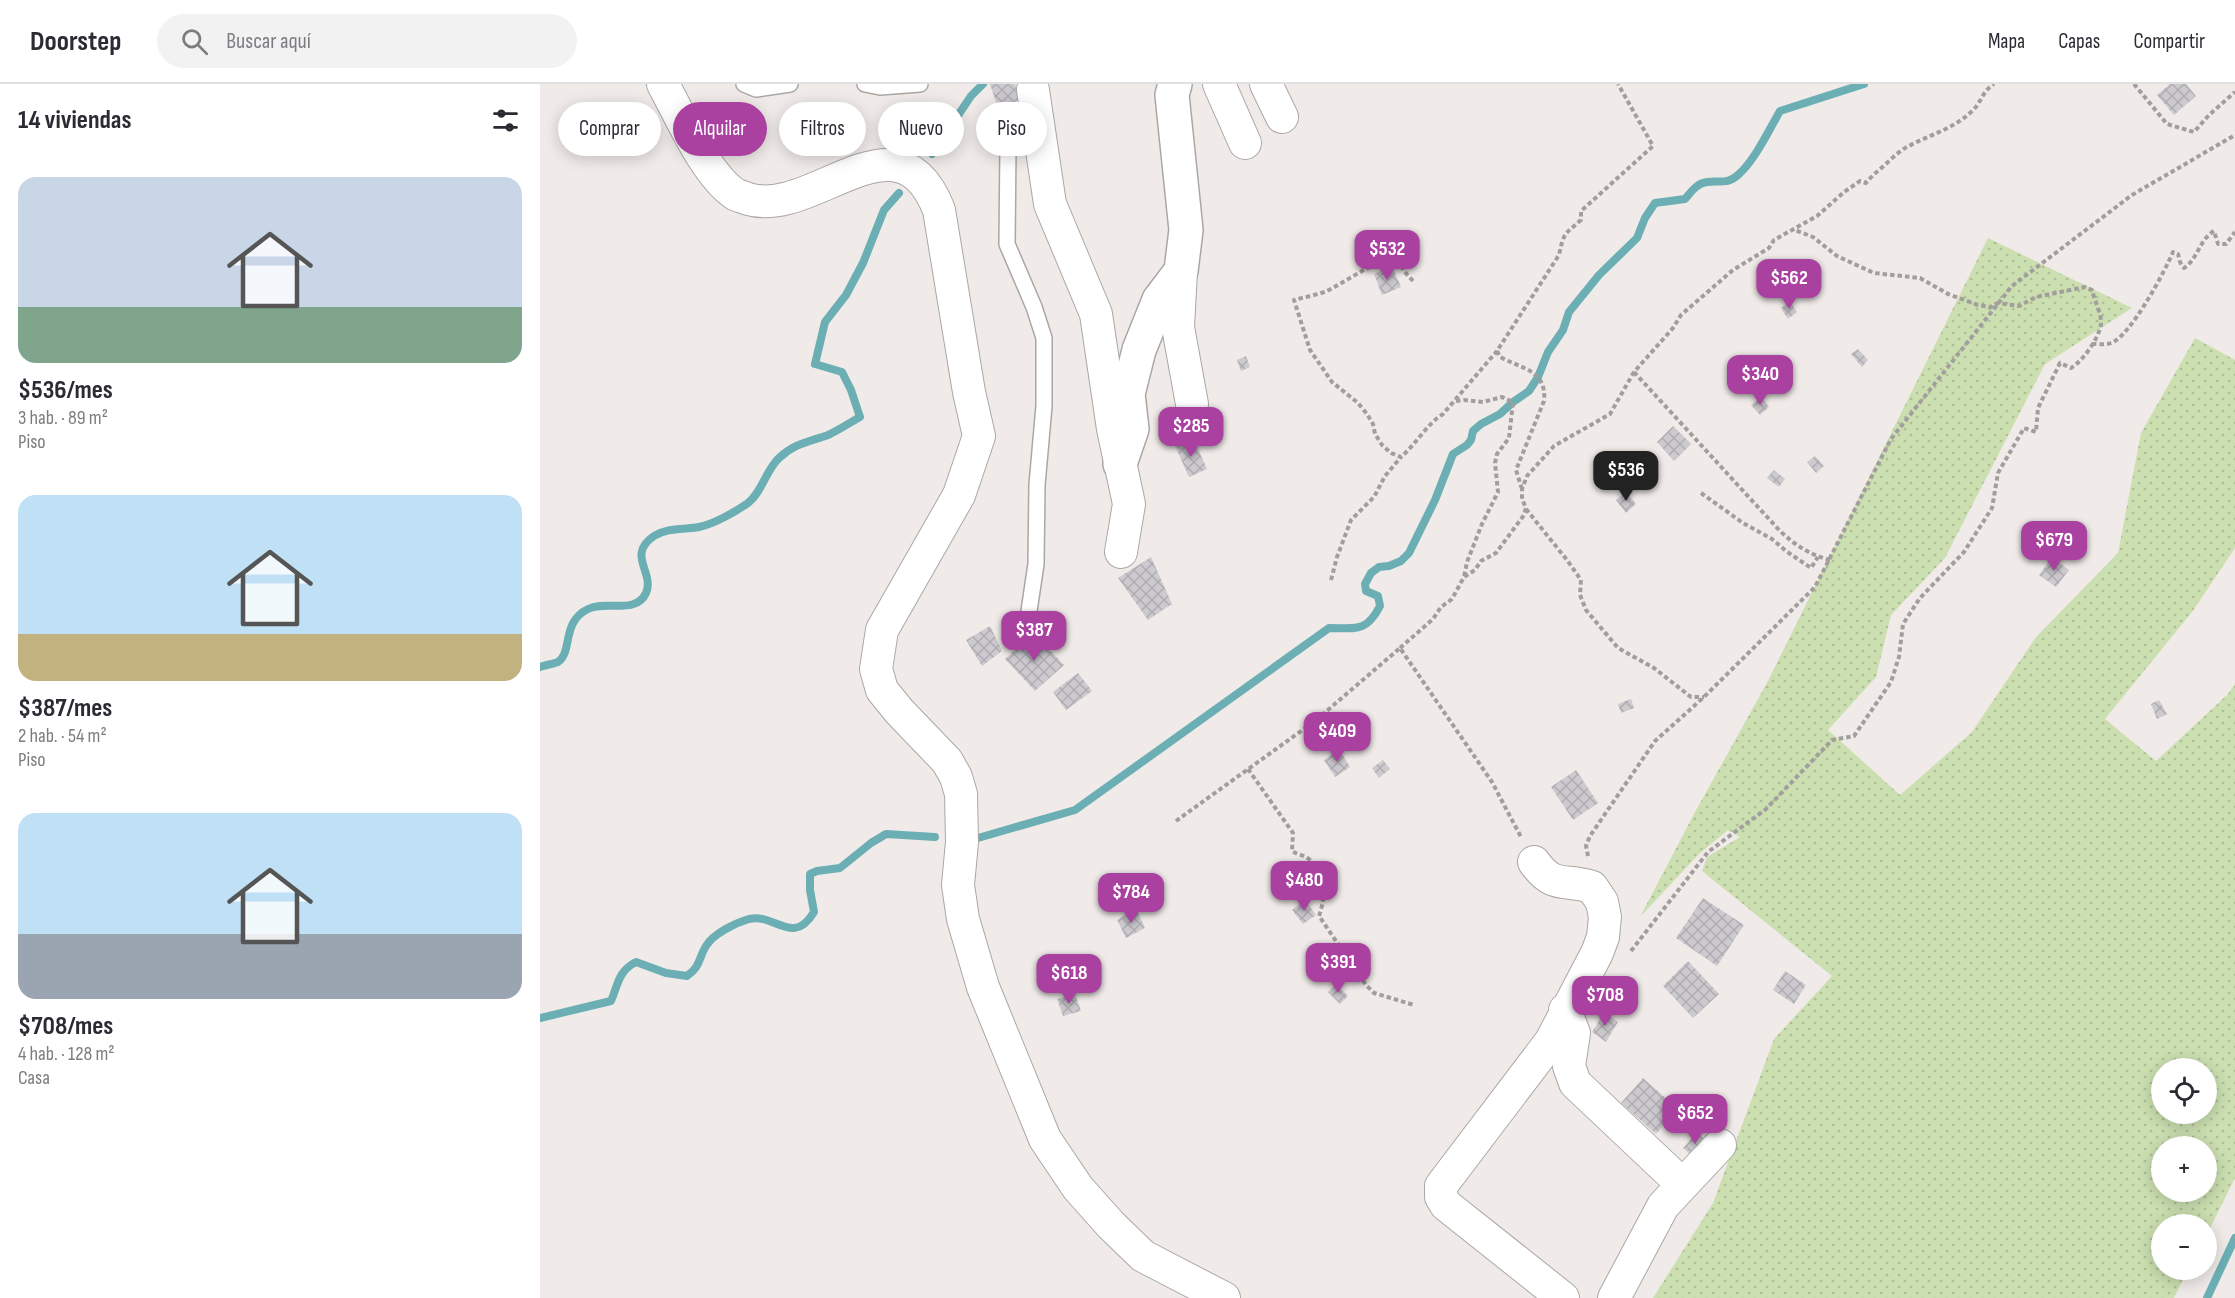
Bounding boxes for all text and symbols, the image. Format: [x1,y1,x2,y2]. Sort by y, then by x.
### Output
search box [157,14,577,68]
text: Doorstep [30,25,121,58]
icon: search [178,25,211,58]
text: Buscar aquí [226,28,311,55]
text: Mapa [1988,29,2025,54]
text: Capas [2058,29,2100,54]
text: Compartir [2133,29,2205,54]
chip: Comprar [558,102,661,156]
chip: Alquilar [673,102,767,156]
chip: Filtros [779,102,866,156]
chip: Nuevo [878,102,964,156]
chip: Piso [976,102,1047,156]
icon: filters [489,104,522,137]
text: 14 viviendas [18,105,131,136]
icon: home [216,216,324,324]
pin: $532 [1351,230,1423,281]
text: $532 [1369,237,1405,261]
pin: $562 [1753,259,1825,310]
text: $562 [1770,266,1808,290]
pin: $340 [1724,355,1796,406]
text: $340 [1741,362,1779,386]
text: $536/mes [18,375,113,406]
text: 3 hab. · 89 m² [18,406,108,430]
pin: $285 [1155,407,1227,458]
text: $285 [1172,414,1210,438]
text: Piso [18,430,46,454]
pin: $536 [1590,451,1662,502]
text: $536 [1607,458,1645,482]
pin: $679 [2018,521,2090,572]
text: $679 [2035,528,2073,552]
icon: home [216,534,324,642]
pin: $387 [998,611,1070,662]
text: $387 [1015,618,1053,642]
text: $387/mes [18,693,112,724]
pin: $409 [1301,712,1373,763]
text: $409 [1318,719,1356,743]
text: 2 hab. · 54 m² [18,724,107,748]
text: Piso [18,748,46,772]
icon: home [216,852,324,960]
pin: $480 [1268,861,1340,912]
text: $480 [1285,868,1323,892]
pin: $784 [1095,873,1167,924]
text: $784 [1112,880,1150,904]
pin: $391 [1302,943,1374,994]
text: $391 [1320,950,1356,974]
pin: $618 [1033,954,1105,1005]
text: $618 [1051,961,1087,985]
pin: $708 [1569,976,1641,1027]
text: $708 [1586,983,1624,1007]
text: $708/mes [18,1011,113,1042]
text: 4 hab. · 128 m² [18,1042,115,1066]
map controls [2151,1058,2217,1280]
button: locate [2151,1058,2217,1124]
text: Casa [18,1066,50,1090]
pin: $652 [1659,1094,1731,1145]
text: $652 [1676,1101,1714,1125]
button: + [2151,1136,2217,1202]
button: − [2151,1214,2217,1280]

